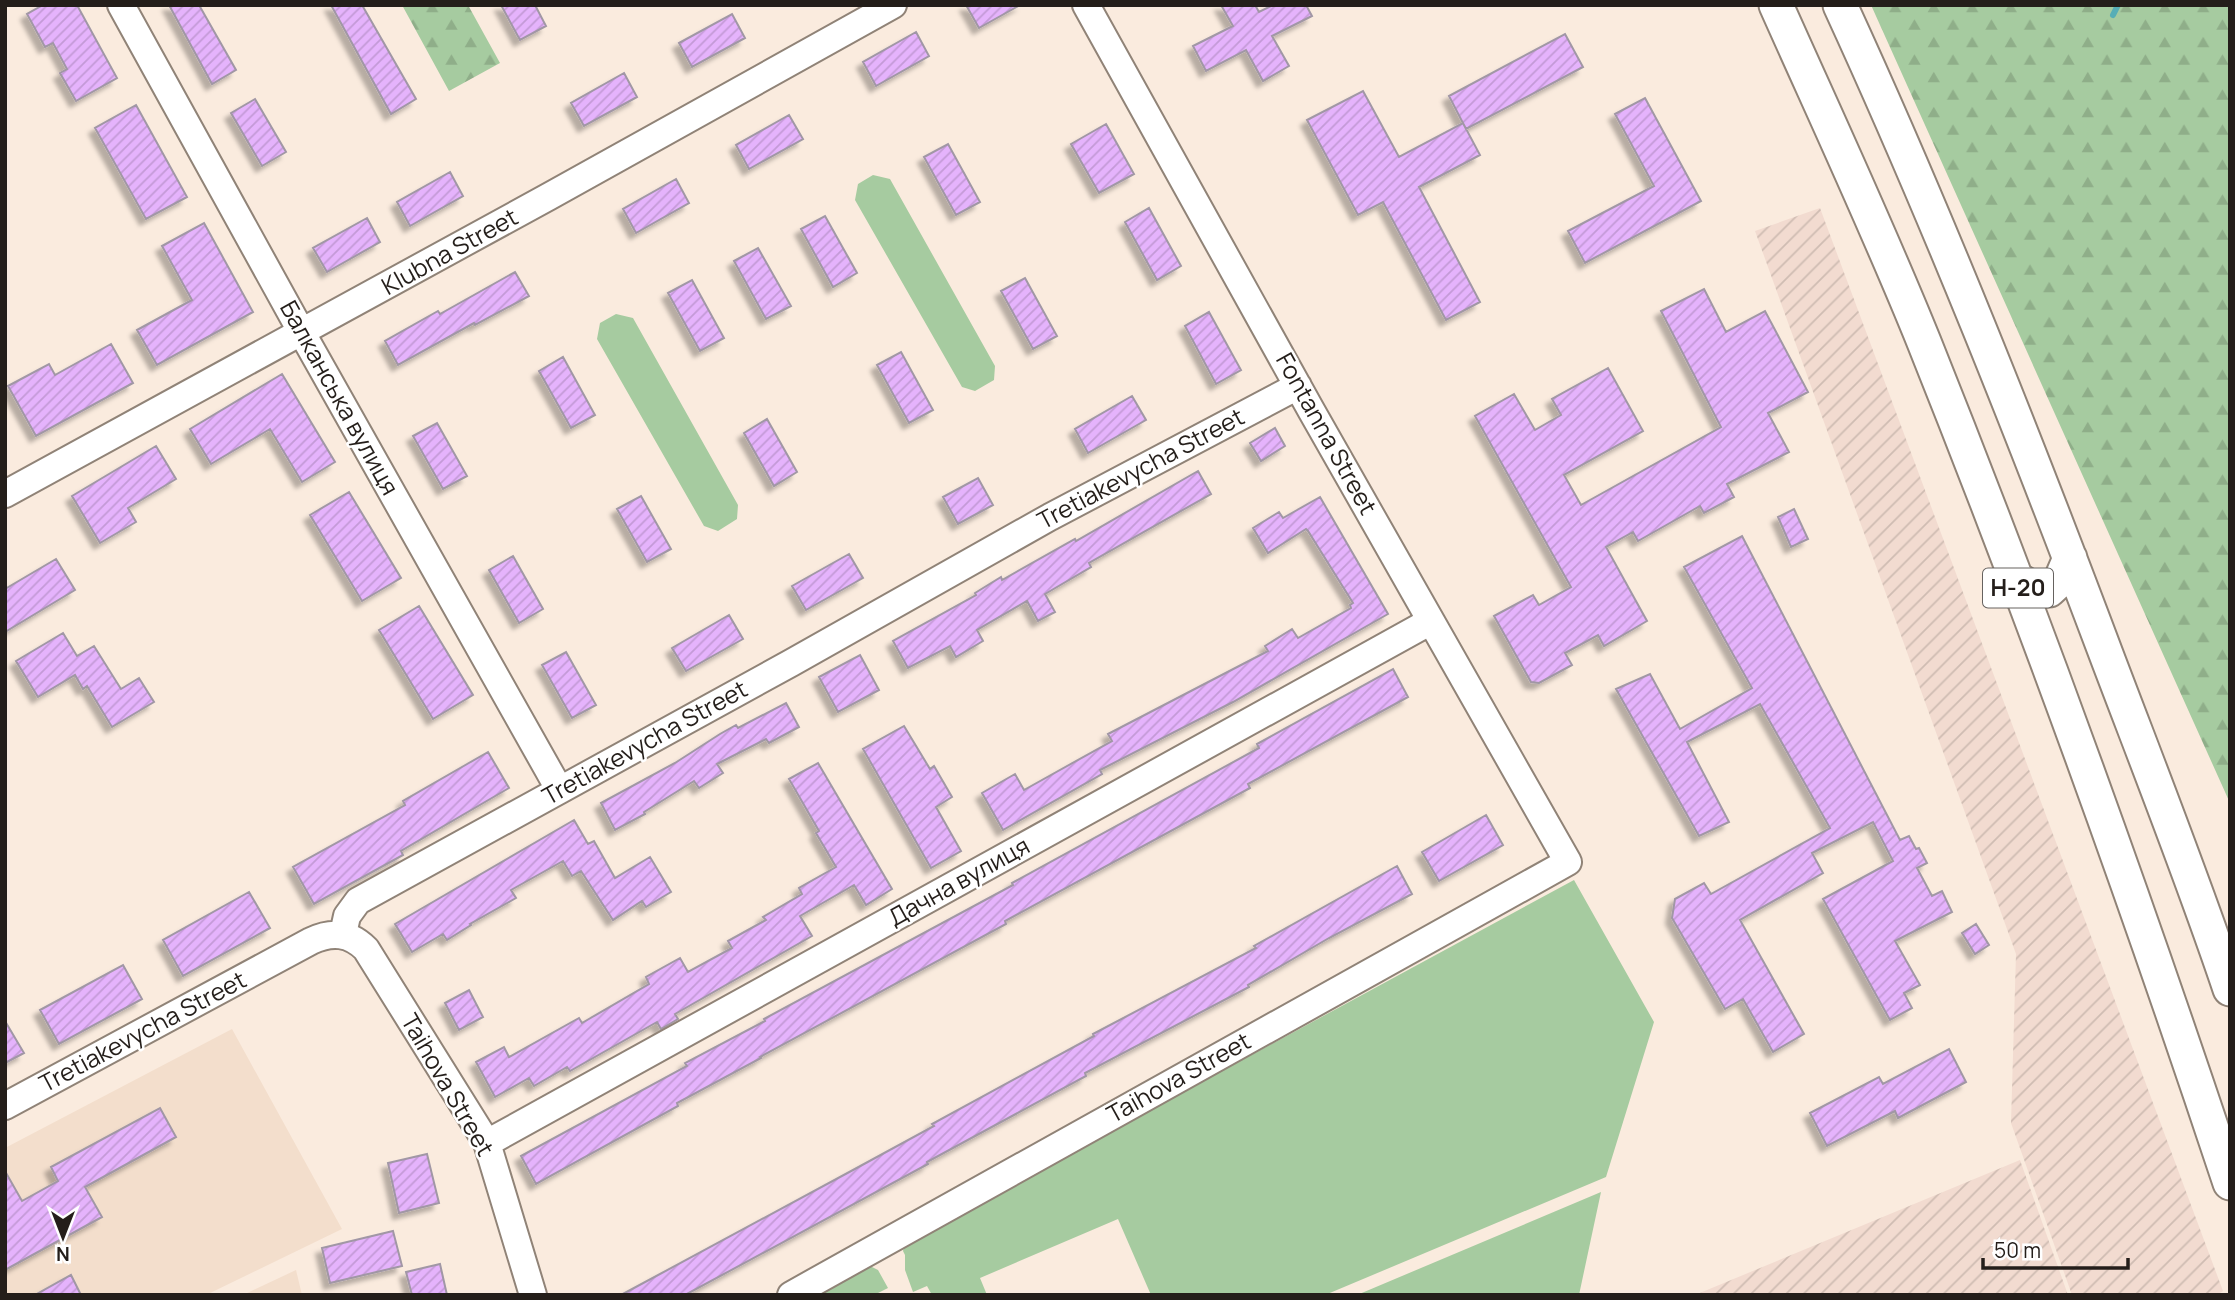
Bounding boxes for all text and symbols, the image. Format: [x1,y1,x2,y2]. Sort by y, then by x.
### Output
street label: Klubna Street [375,200,523,302]
street label: Балканська вулиця [273,294,408,501]
street label: Fontanna Street [1269,346,1385,520]
street label: Tretiakevycha Street [1031,399,1249,536]
road number: Н-20 [1983,568,2053,608]
street label: Tretiakevycha Street [536,672,753,812]
street label: Дачна вулиця [882,828,1035,933]
street label: Tretiakevycha Street [33,962,251,1099]
street label: Taihova Street [394,1007,502,1162]
street label: Taihova Street [1100,1024,1256,1130]
north arrow [28,1202,98,1272]
scale bar [1983,1226,2128,1270]
text: 50 m [1994,1236,2041,1264]
text: N [56,1241,70,1267]

